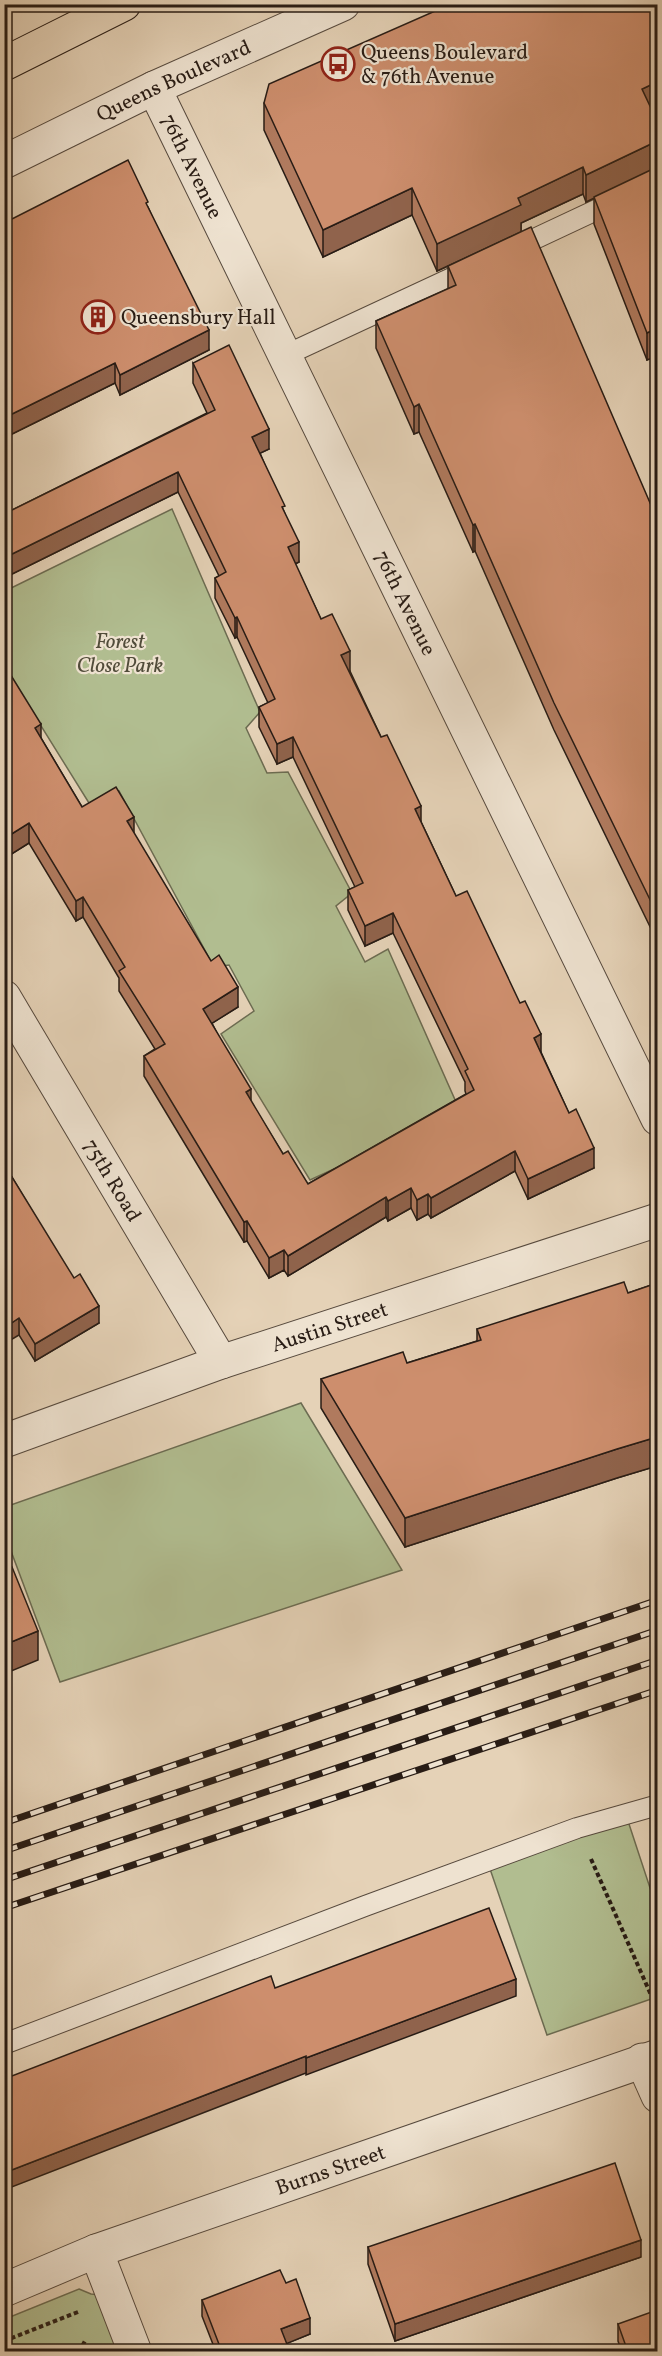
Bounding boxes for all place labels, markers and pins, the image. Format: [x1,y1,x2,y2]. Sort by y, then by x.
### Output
place label: Queens Boulevard & 76th Avenue [361,39,528,92]
bus stop icon: Queens Boulevard & 76th Avenue [320,46,356,82]
building icon: Queensbury Hall [80,299,116,335]
place label: Queensbury Hall [121,304,276,333]

